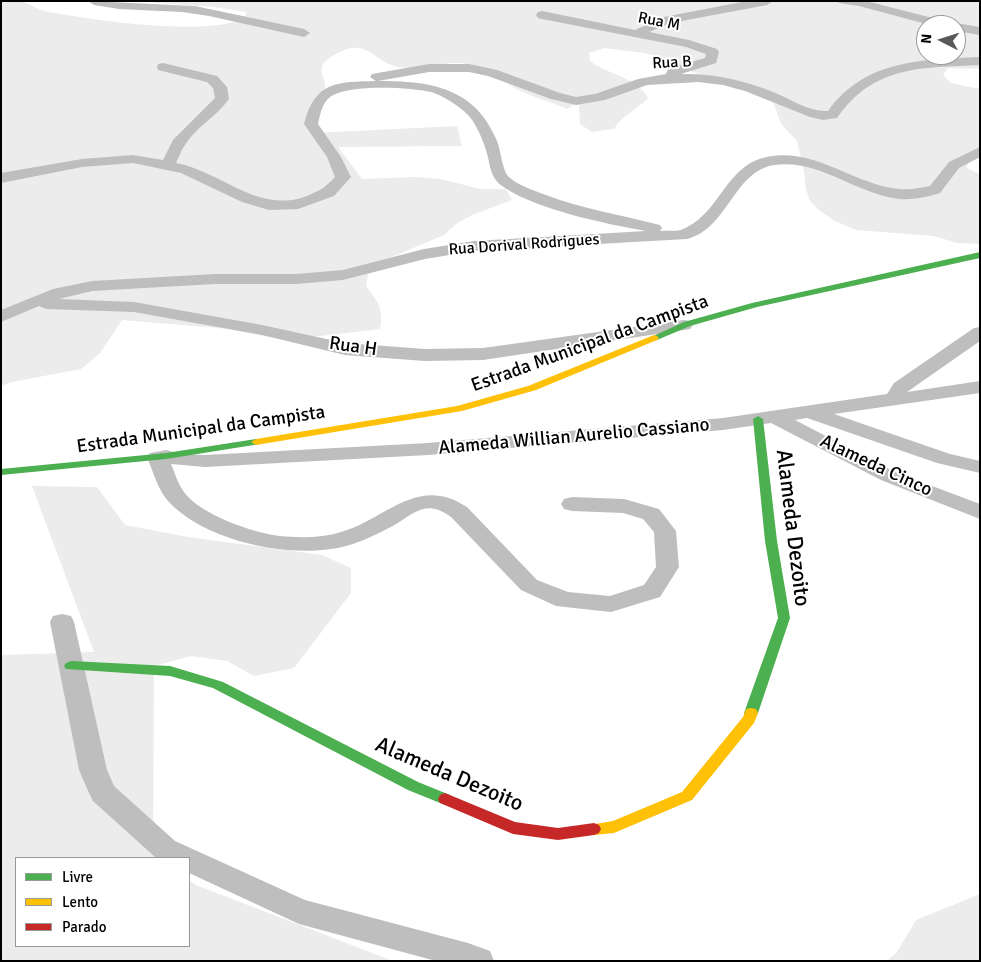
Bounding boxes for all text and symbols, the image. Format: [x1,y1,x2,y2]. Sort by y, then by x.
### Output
street label: Rua M [636,9,682,35]
north arrow [916,15,966,65]
text: N [918,33,935,44]
street label: Rua B [652,52,692,74]
street label: Rua Dorival Rodrigues [448,230,600,260]
street label: Estrada Municipal da Campista [468,290,712,398]
street label: Rua H [328,332,378,362]
street label: Estrada Municipal da Campista [75,401,327,459]
street label: Alameda Willian Aurelio Cassiano [438,414,710,460]
street label: Alameda Cinco [816,430,936,502]
street label: Alameda Dezoito [769,448,815,608]
street label: Alameda Dezoito [371,732,527,818]
legend [15,857,190,947]
text: Livre [62,868,93,886]
text: Lento [62,893,98,911]
text: Parado [62,918,107,936]

